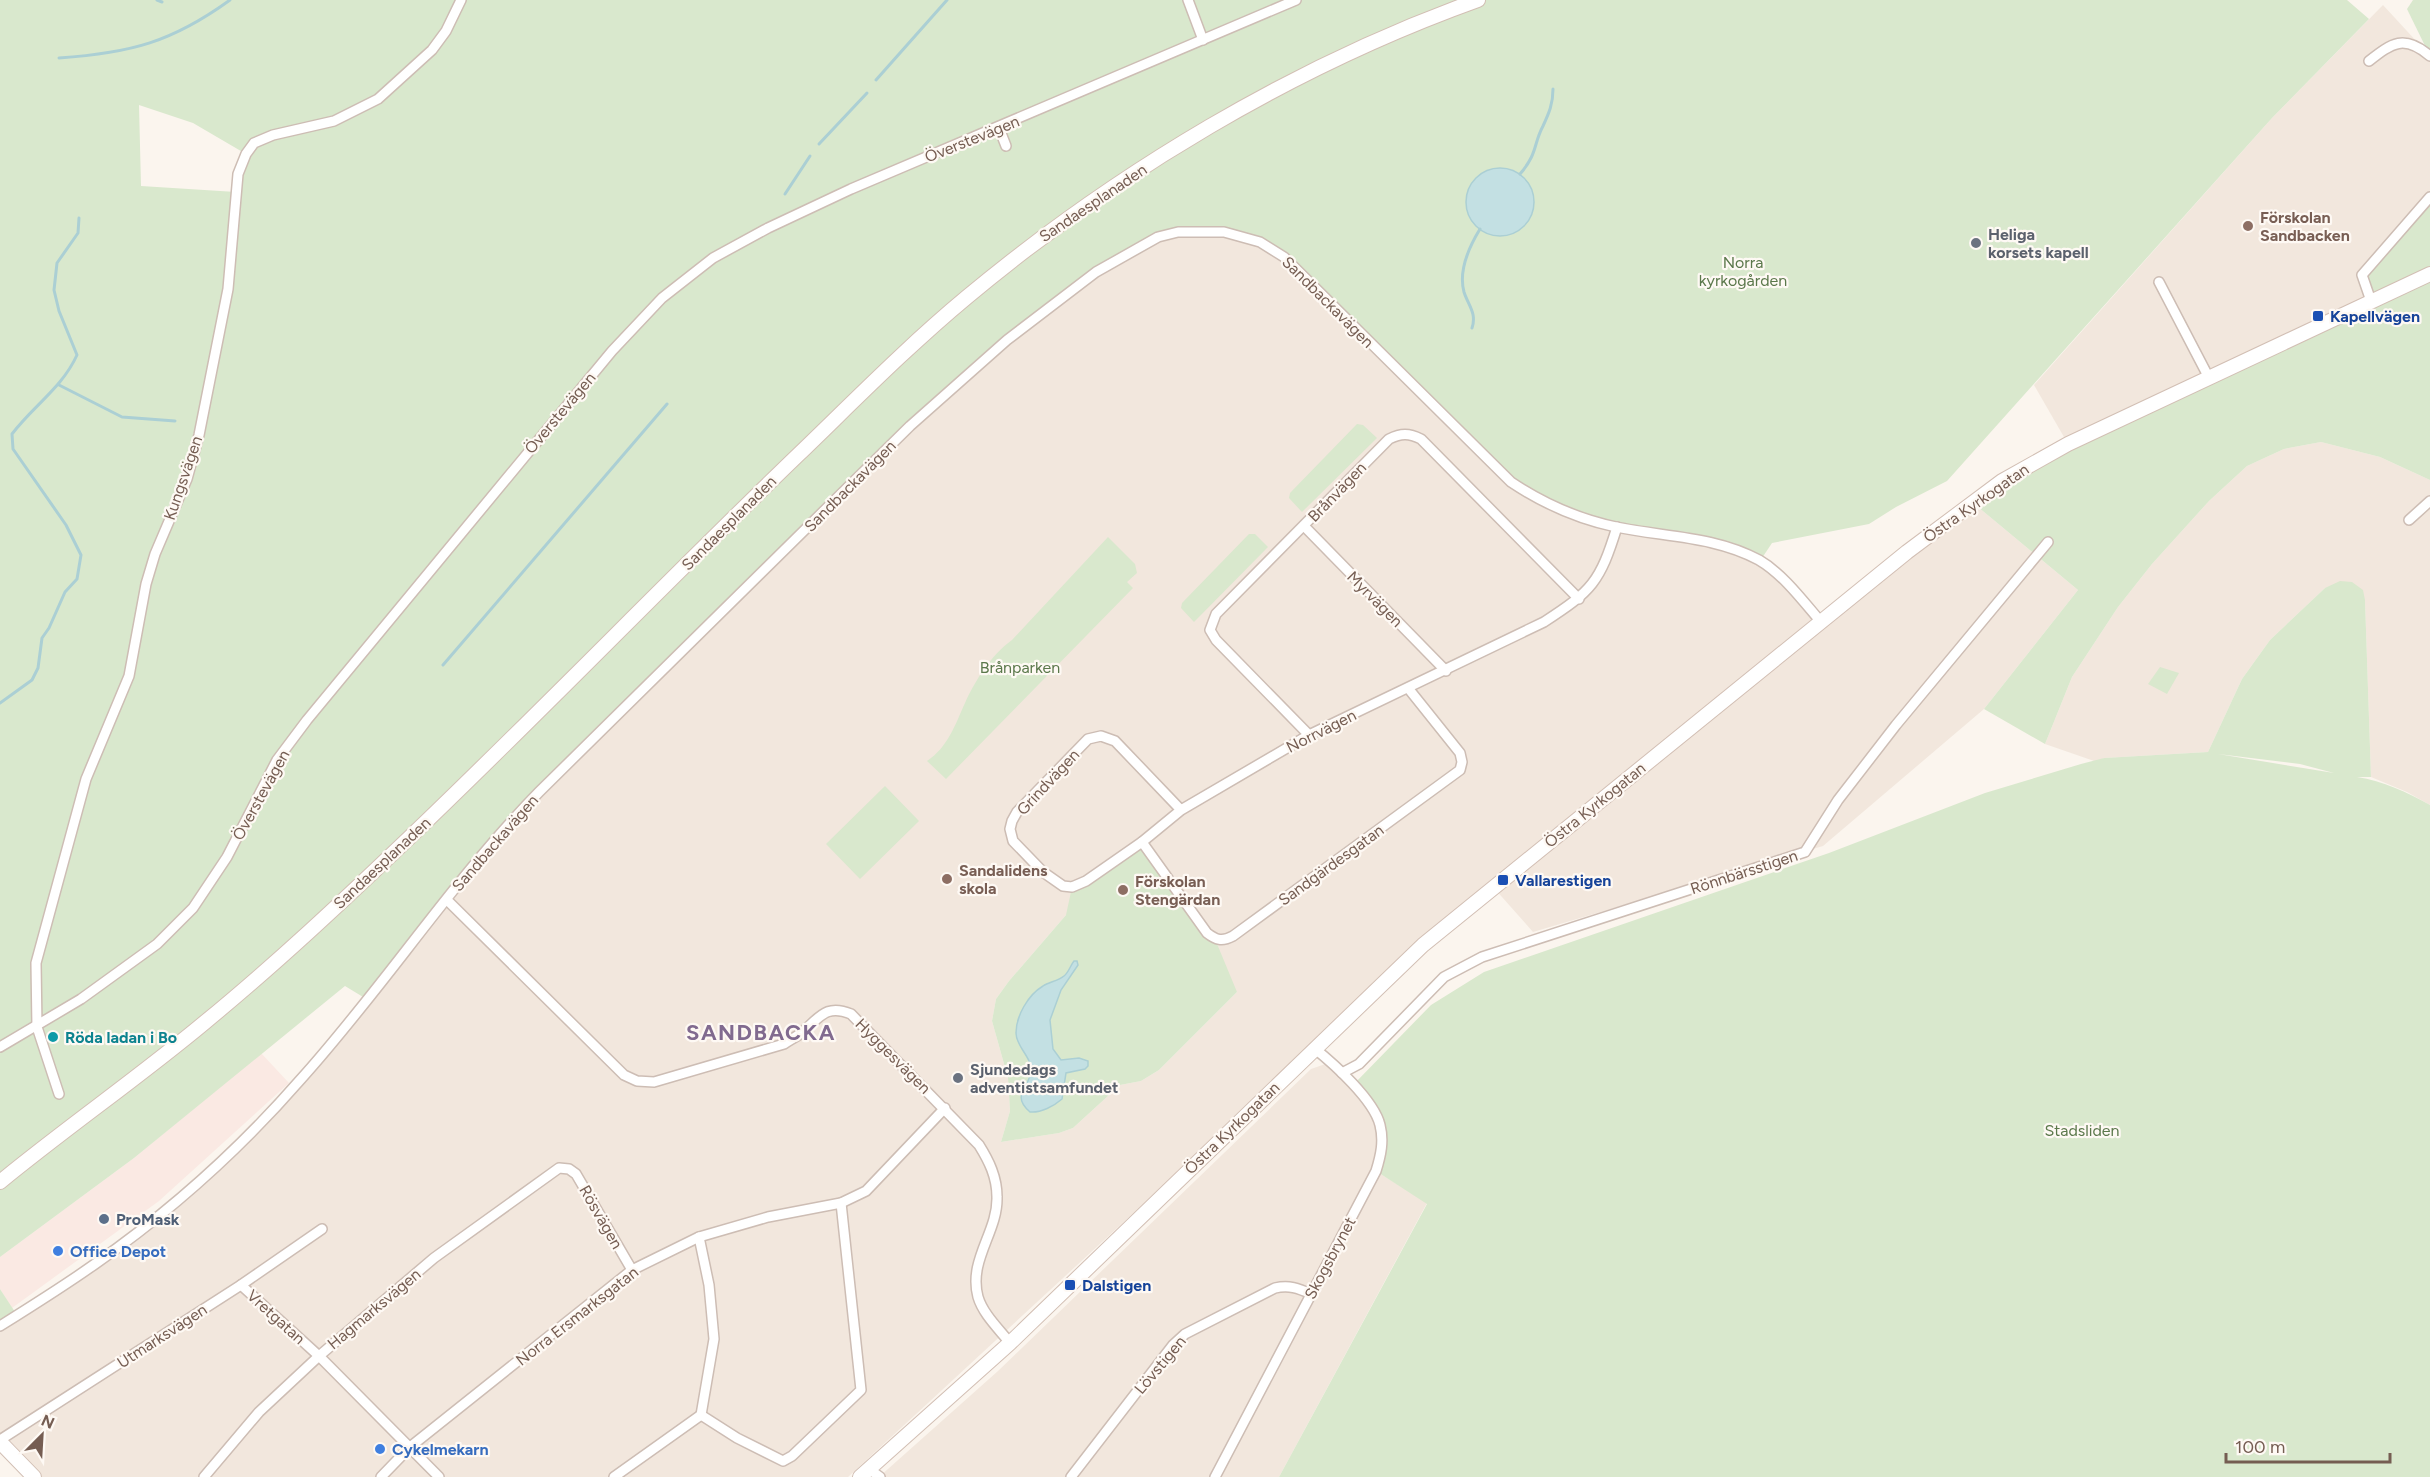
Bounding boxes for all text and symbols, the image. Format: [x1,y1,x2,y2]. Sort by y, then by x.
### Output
street label: Överstevägen [922,111,1022,167]
street label: Sandaesplanaden [1035,160,1151,246]
place label: Förskolan Sandbacken [2260,208,2350,245]
marker: Förskolan Sandbacken [2241,219,2255,233]
place label: Heliga korsets kapell [1988,225,2089,262]
marker: Heliga korsets kapell [1969,236,1983,250]
street label: Sandbackavägen [1278,252,1378,352]
park label: Norra kyrkogården [1699,253,1787,290]
place label: Kapellvägen [2330,307,2420,326]
marker: Kapellvägen [2311,309,2325,323]
street label: Överstevägen [521,368,600,457]
street label: Kungsvägen [160,433,206,523]
street label: Sandbackavägen [800,436,900,536]
street label: Brånvägen [1304,458,1370,526]
street label: Östra Kyrkogatan [1920,459,2032,546]
street label: Sandaesplanaden [678,472,780,574]
street label: Myrvägen [1343,567,1407,631]
park label: Brånparken [980,658,1060,677]
street label: Norrvägen [1283,705,1359,757]
street label: Grindvägen [1013,745,1083,819]
street label: Överstevägen [228,747,294,843]
street label: Östra Kyrkogatan [1541,758,1649,852]
street label: Sandbackavägen [448,791,542,895]
street label: Sandaesplanaden [329,813,435,913]
street label: Sandgärdesgatan [1275,820,1387,910]
street label: Rönnbärsstigen [1688,846,1800,898]
place label: Sandalidens skola [959,861,1048,898]
place label: Vallarestigen [1515,871,1611,890]
marker: Sandalidens skola [940,872,954,886]
place label: Förskolan Stengärdan [1135,872,1220,909]
marker: Vallarestigen [1496,873,1510,887]
marker: Förskolan Stengärdan [1116,883,1130,897]
street label: Hyggesvägen [851,1014,935,1098]
district label: SANDBACKA [686,1019,836,1046]
place label: Röda ladan i Bo [65,1028,177,1047]
marker: Röda ladan i Bo [46,1030,60,1044]
place label: Sjundedags adventistsamfundet [970,1060,1118,1097]
marker: Sjundedags adventistsamfundet [951,1071,965,1085]
street label: Östra Kyrkogatan [1181,1078,1283,1178]
park label: Stadsliden [2044,1121,2120,1140]
street label: Rösvägen [575,1182,627,1252]
place label: ProMask [116,1210,180,1229]
marker: ProMask [97,1212,111,1226]
street label: Skogsbrynet [1300,1214,1360,1302]
place label: Office Depot [70,1242,166,1261]
marker: Office Depot [51,1244,65,1258]
street label: Norra Ersmarksgatan [512,1262,642,1370]
street label: Hagmarksvägen [324,1265,424,1353]
place label: Dalstigen [1082,1276,1151,1295]
marker: Dalstigen [1063,1278,1077,1292]
street label: Vretgatan [243,1286,309,1348]
street label: Utmarksvägen [114,1300,211,1372]
street label: Lövstigen [1130,1332,1190,1398]
north arrow [12,1405,72,1465]
text: N [38,1411,57,1433]
scale bar [2226,1426,2390,1464]
text: 100 m [2235,1436,2285,1458]
place label: Cykelmekarn [392,1440,489,1459]
marker: Cykelmekarn [373,1442,387,1456]

